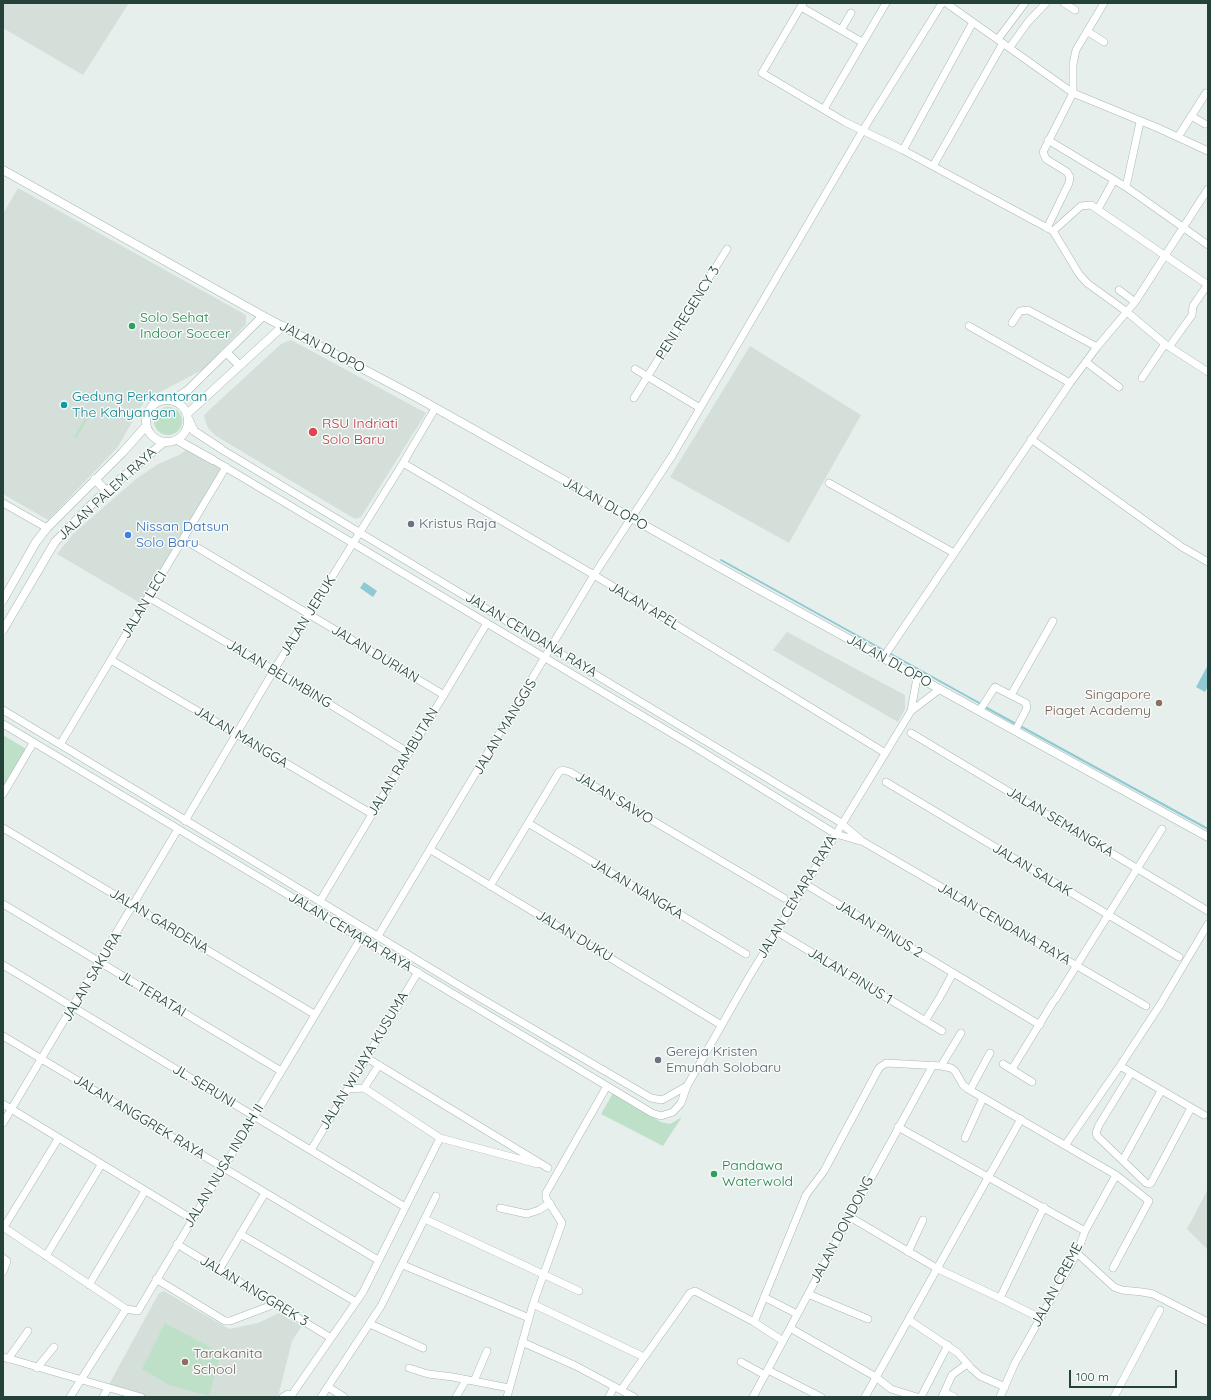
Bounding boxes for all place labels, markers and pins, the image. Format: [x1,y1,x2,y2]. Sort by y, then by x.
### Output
place label: Solo Sehat Indoor Soccer [140,310,230,342]
marker: Solo Sehat Indoor Soccer [127,321,137,331]
place label: Gedung Perkantoran The Kahyangan [72,389,207,422]
marker: Gedung Perkantoran The Kahyangan [59,400,69,410]
place label: RSU Indriati Solo Baru [322,416,398,448]
marker: RSU Indriati Solo Baru [307,426,319,438]
place label: Kristus Raja [419,516,497,532]
place label: Nissan Datsun Solo Baru [136,519,229,552]
marker: Kristus Raja [406,519,416,529]
marker: Nissan Datsun Solo Baru [123,530,133,540]
place label: Singapore Piaget Academy [1044,687,1151,720]
marker: Singapore Piaget Academy [1154,698,1164,708]
place label: Gereja Kristen Emunah Solobaru [666,1044,781,1076]
marker: Gereja Kristen Emunah Solobaru [653,1055,663,1065]
place label: Pandawa Waterwold [722,1158,793,1190]
marker: Pandawa Waterwold [709,1169,719,1179]
place label: Tarakanita School [193,1346,262,1378]
marker: Tarakanita School [180,1357,190,1367]

